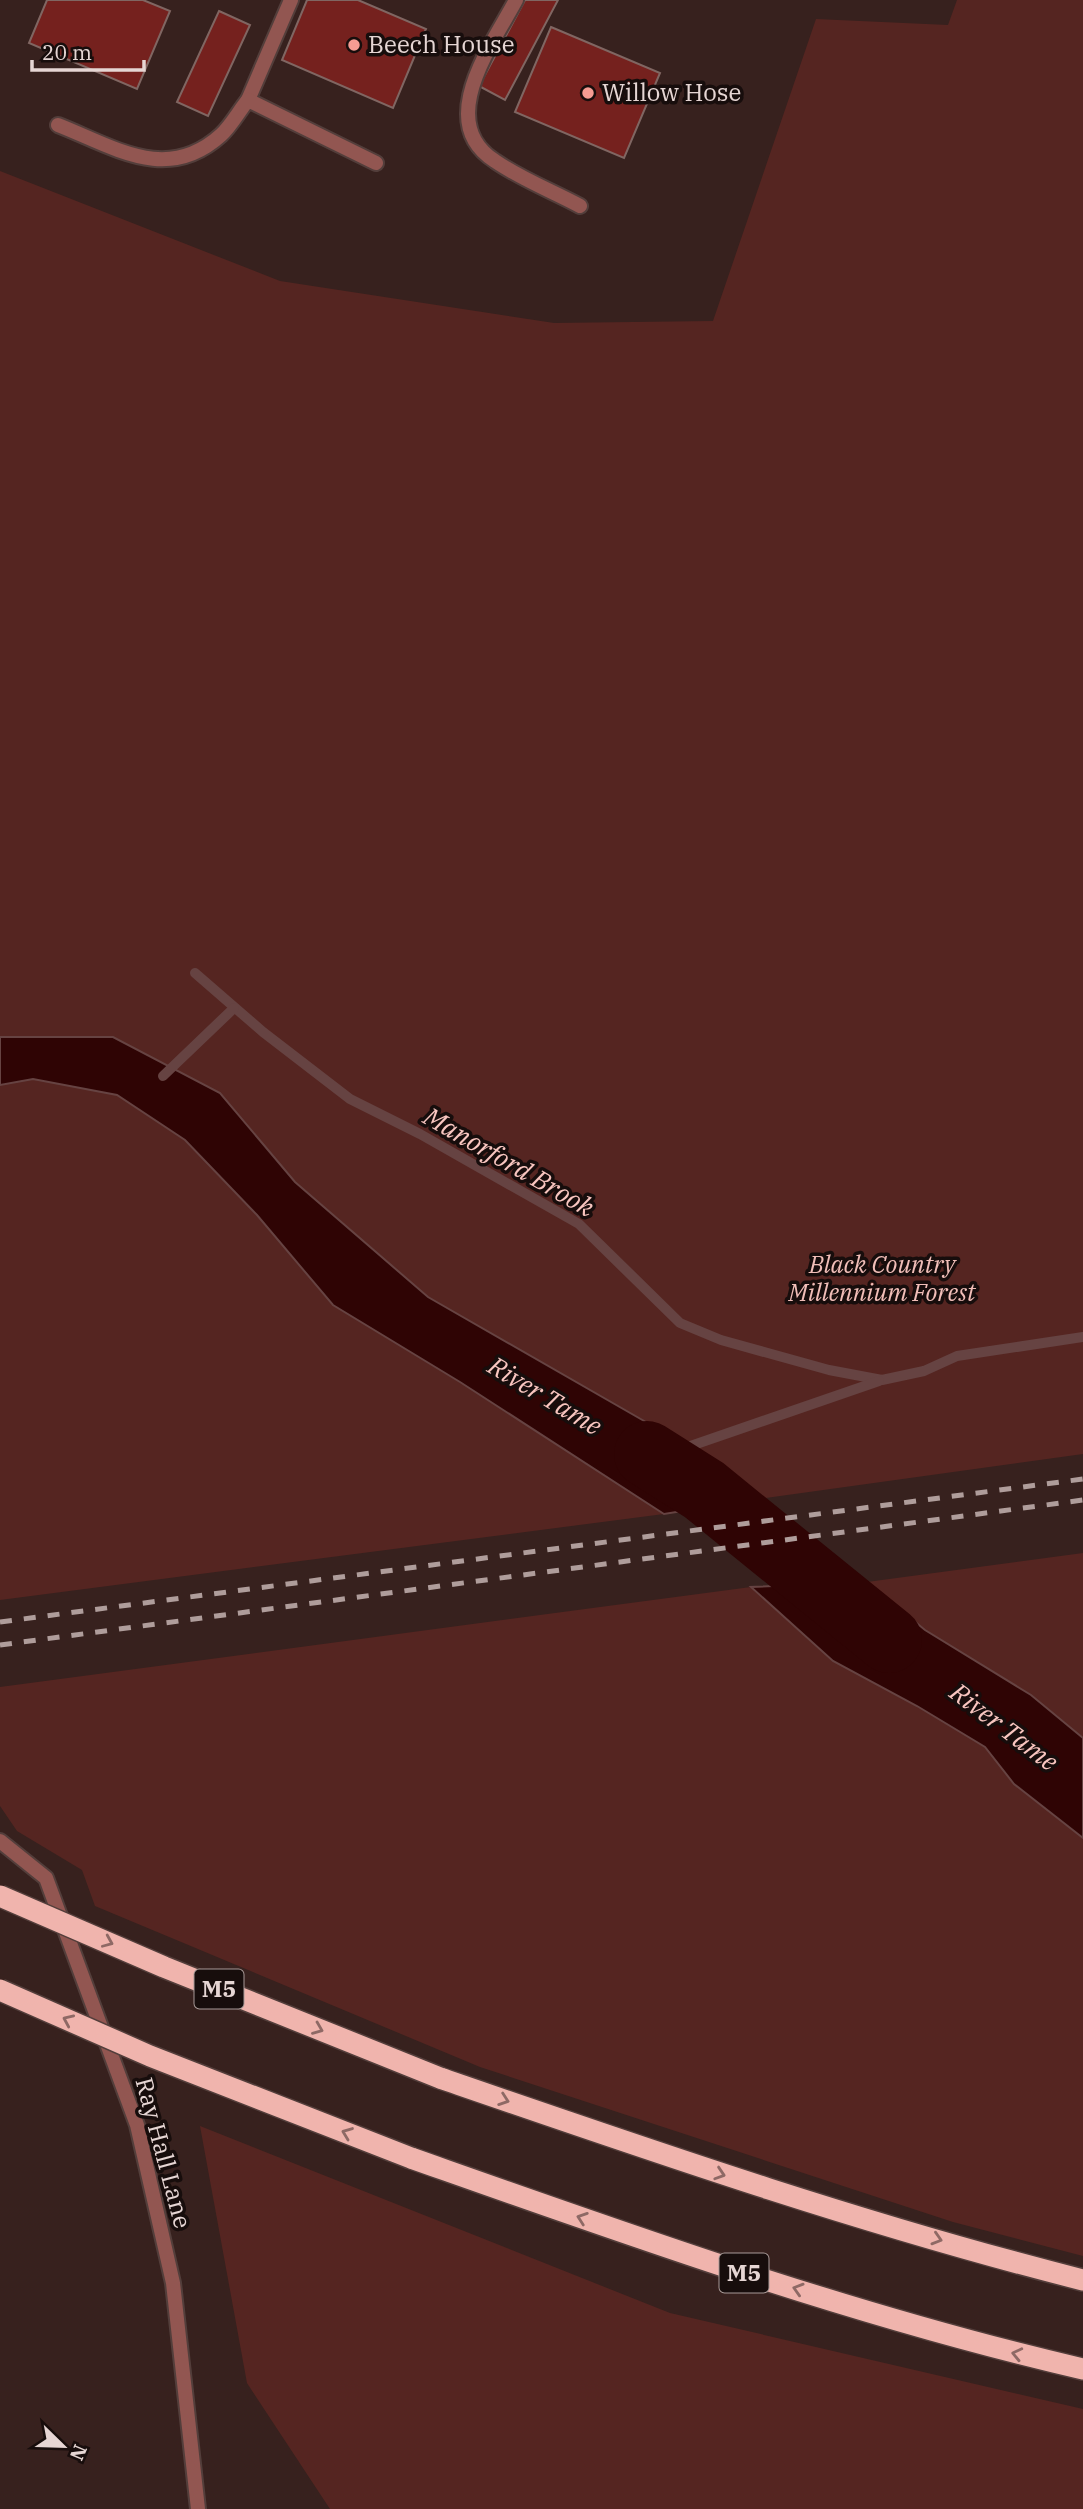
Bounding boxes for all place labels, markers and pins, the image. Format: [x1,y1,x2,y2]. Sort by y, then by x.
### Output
place label: Beech House [368,28,515,60]
marker: Beech House [346,37,362,53]
place label: Willow Hose [602,76,741,108]
marker: Willow Hose [580,85,596,101]

